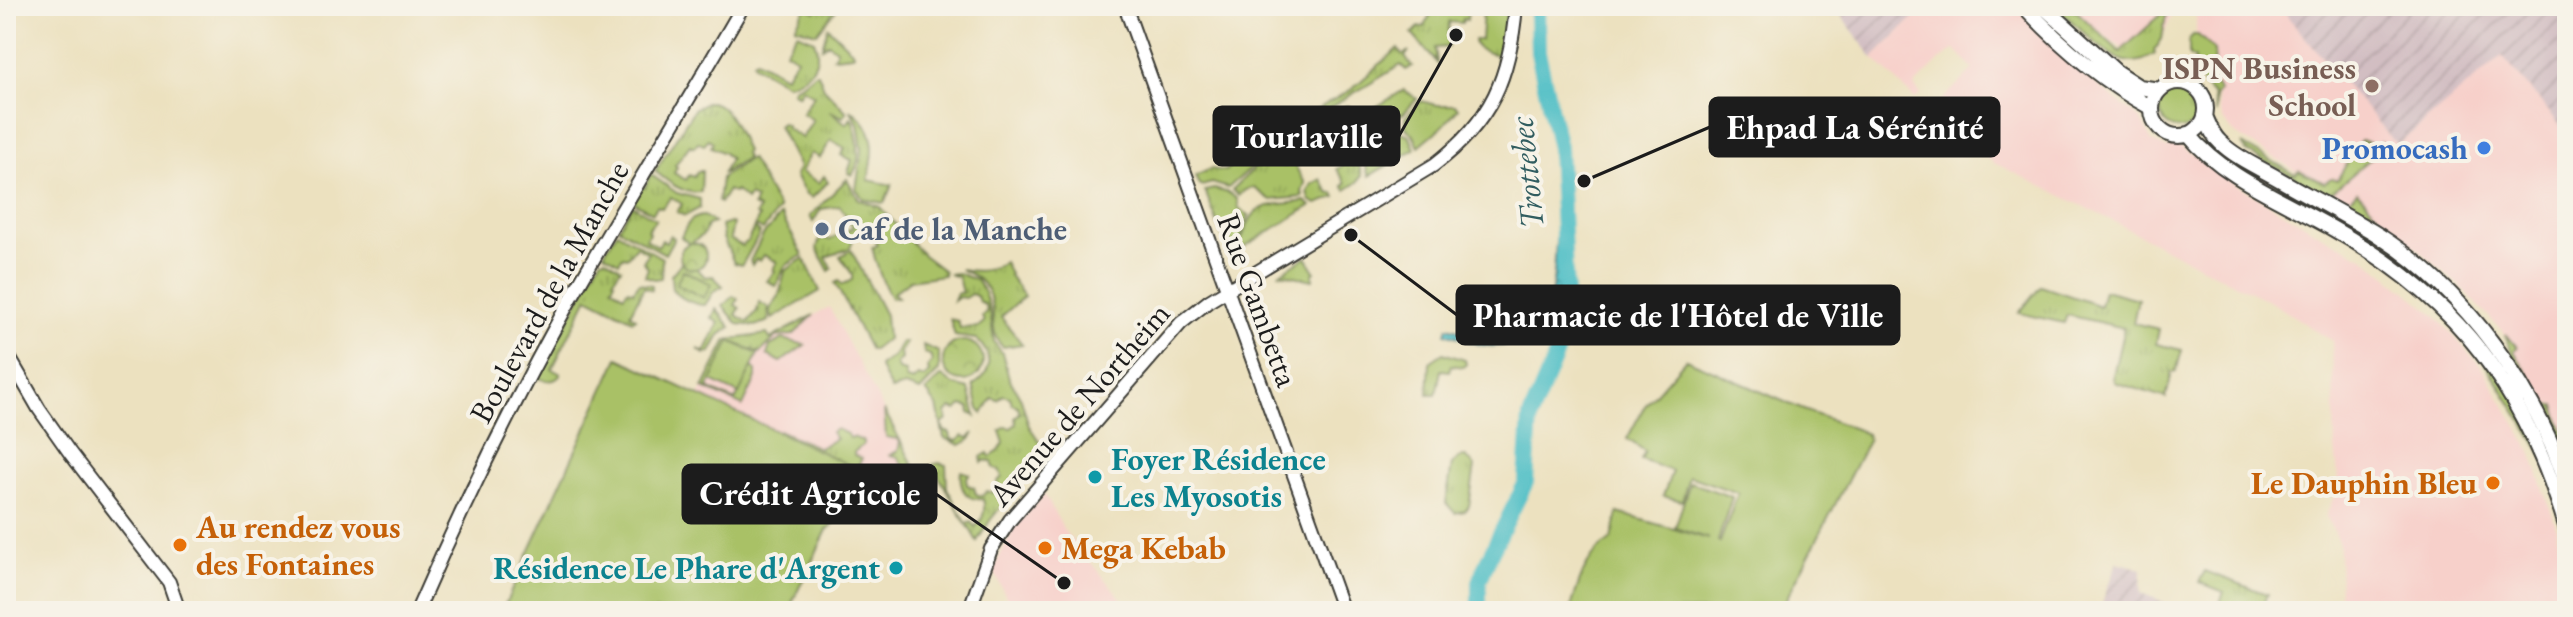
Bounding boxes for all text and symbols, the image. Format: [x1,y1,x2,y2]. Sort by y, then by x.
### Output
place label: ISPN Business School [2163,47,2356,126]
marker: ISPN Business School [2363,77,2381,95]
callout: Ehpad La Sérénité [1710,98,1999,156]
text: Ehpad La Sérénité [1726,105,1984,149]
callout: Tourlaville [1214,107,1399,165]
water label: Trottebec [1498,113,1554,231]
text: Tourlaville [1229,114,1383,158]
place label: Promocash [2322,127,2468,169]
marker: Promocash [2475,139,2493,157]
street label: Boulevard de la Manche [460,154,638,430]
place label: Caf de la Manche [838,208,1067,250]
street label: Rue Gambetta [1207,208,1309,393]
marker: Caf de la Manche [813,220,831,238]
callout: Pharmacie de l'Hôtel de Ville [1457,286,1899,344]
street label: Avenue de Northeim [978,293,1179,515]
text: Pharmacie de l'Hôtel de Ville [1473,293,1883,337]
place label: Foyer Résidence Les Myosotis [1111,438,1326,517]
place label: Le Dauphin Bleu [2251,462,2477,504]
callout: Crédit Agricole [683,465,936,523]
marker: Foyer Résidence Les Myosotis [1086,468,1104,486]
text: Crédit Agricole [700,471,920,515]
marker: Le Dauphin Bleu [2484,474,2502,492]
place label: Au rendez vous des Fontaines [195,506,400,585]
place label: Mega Kebab [1061,527,1226,569]
marker: Au rendez vous des Fontaines [171,536,189,554]
marker: Mega Kebab [1036,539,1054,557]
place label: Résidence Le Phare d'Argent [493,547,880,589]
marker: Résidence Le Phare d'Argent [887,559,905,577]

